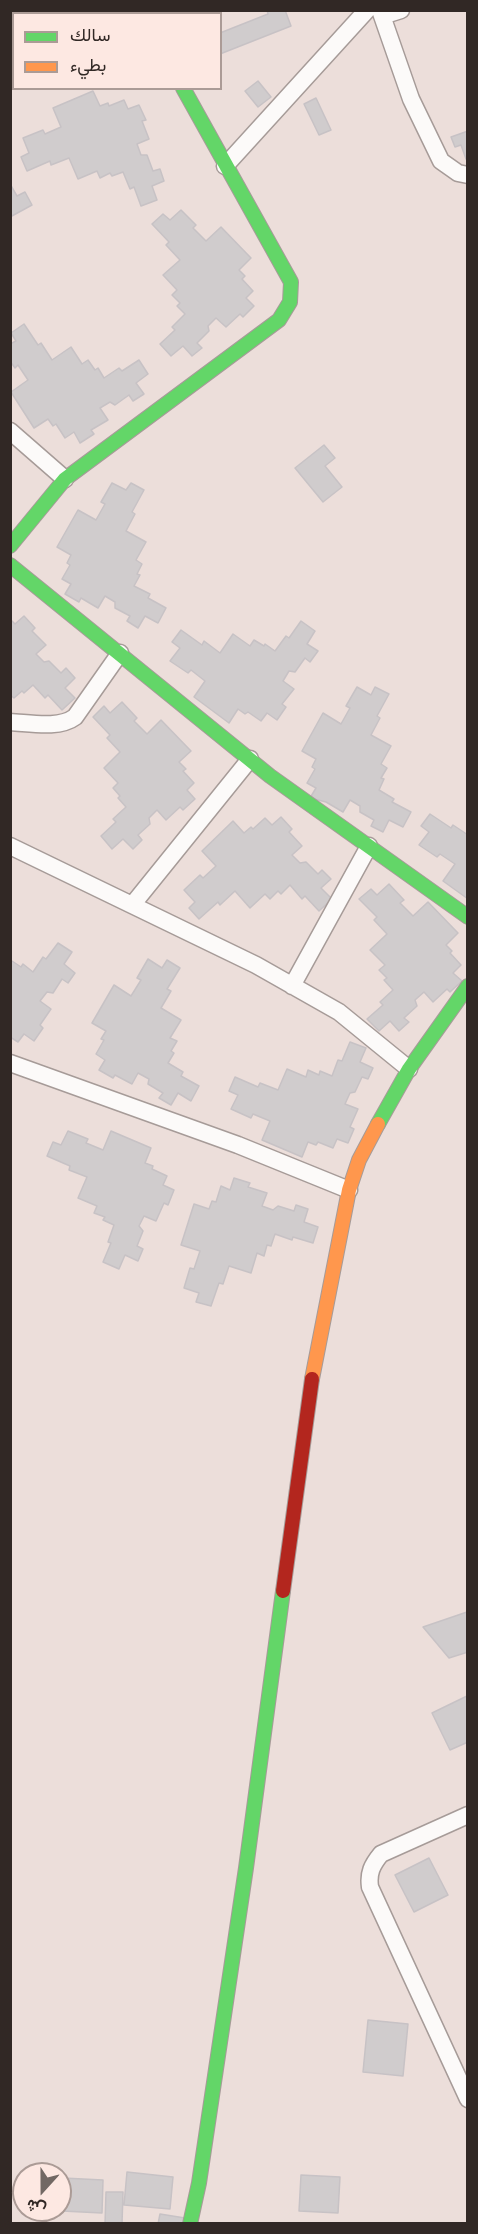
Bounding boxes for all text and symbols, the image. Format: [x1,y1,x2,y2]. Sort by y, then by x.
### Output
legend [12,12,222,90]
text: سالك [70,24,110,46]
text: بطيء [70,54,106,76]
north arrow [12,2162,72,2222]
text: ش [24,2195,48,2220]

